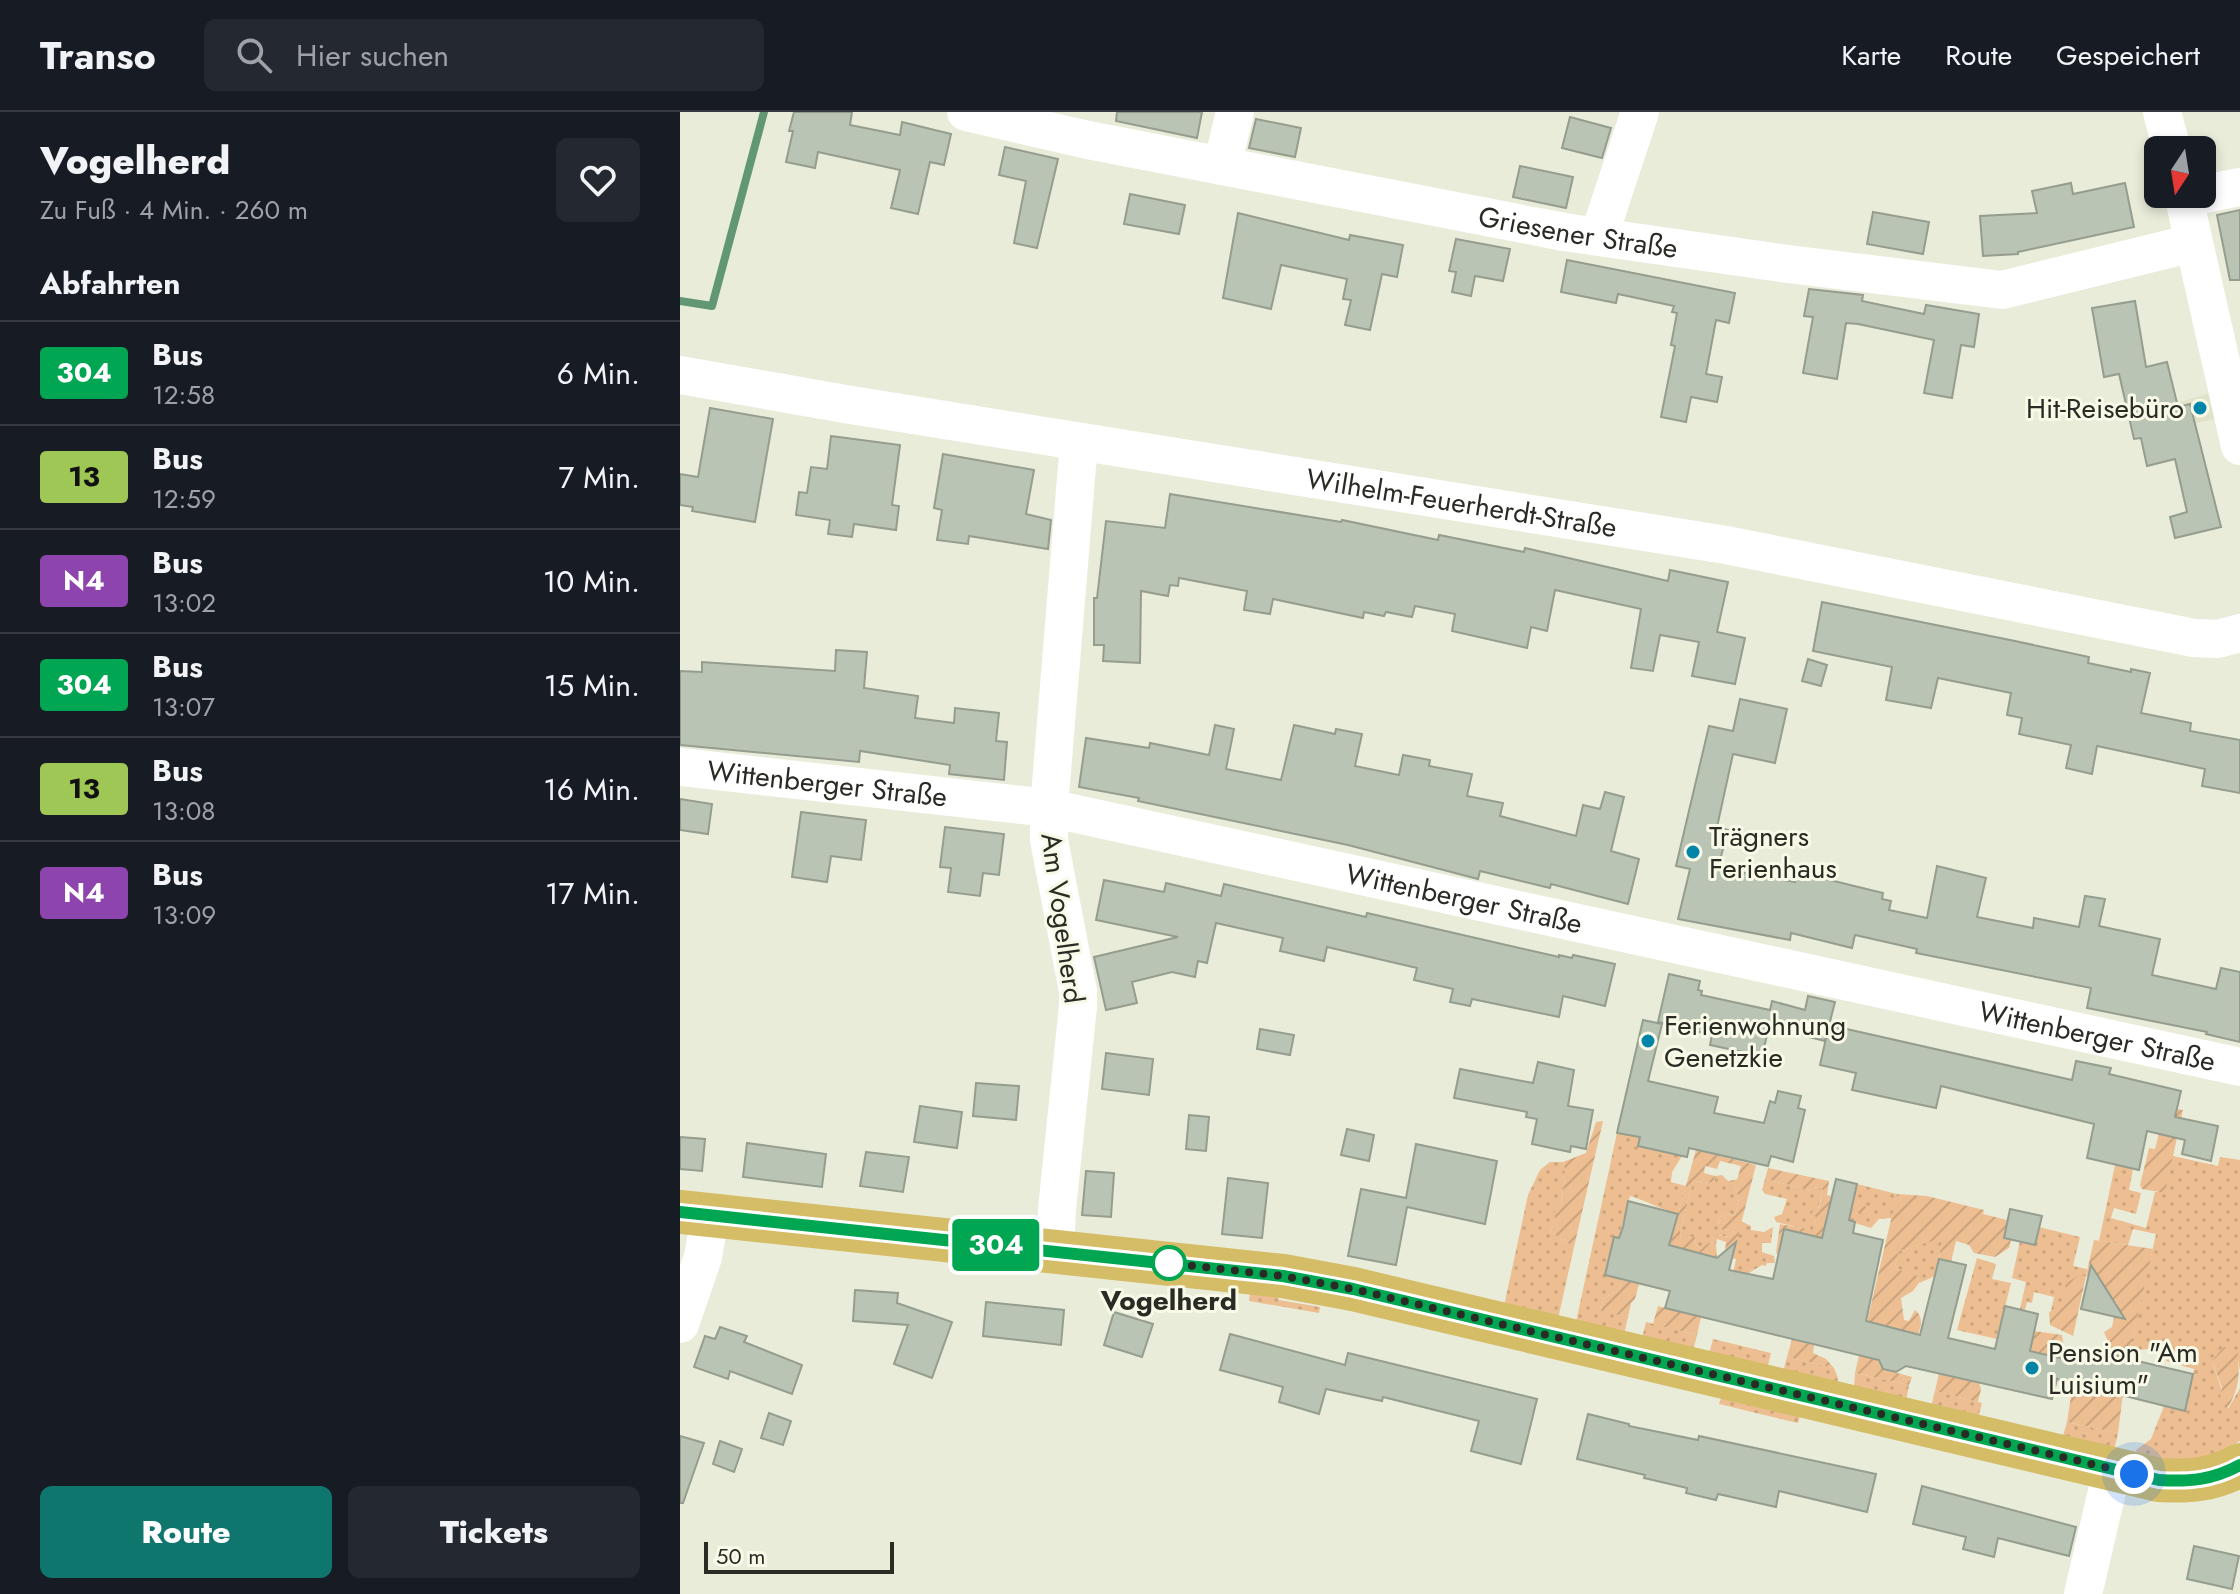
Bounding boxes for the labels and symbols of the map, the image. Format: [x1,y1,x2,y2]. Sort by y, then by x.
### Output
north arrow [2144,136,2216,208]
street label: Griesener Straße [1475,196,1680,269]
place label: Hit-Reisebüro [2026,388,2184,429]
marker: Hit-Reisebüro [2191,399,2209,417]
street label: Wilhelm-Feuerherdt-Straße [1303,458,1620,548]
street label: Wittenberger Straße [705,750,949,818]
place label: Trägners Ferienhaus [1709,816,1837,889]
street label: Am Vogelherd [1030,830,1095,1006]
marker: Trägners Ferienhaus [1684,843,1702,861]
street label: Wittenberger Straße [1342,853,1586,944]
street label: Wittenberger Straße [1975,991,2219,1082]
place label: Ferienwohnung Genetzkie [1664,1005,1846,1078]
marker: Ferienwohnung Genetzkie [1639,1032,1657,1050]
line badge: 304 [950,1219,1042,1271]
marker: Vogelherd [1152,1246,1186,1280]
place label: Vogelherd [1100,1280,1237,1321]
place label: Pension "Am Luisium" [2048,1332,2198,1405]
marker: Pension "Am Luisium" [2023,1359,2041,1377]
your location [2114,1454,2154,1494]
scale bar [704,1538,894,1574]

